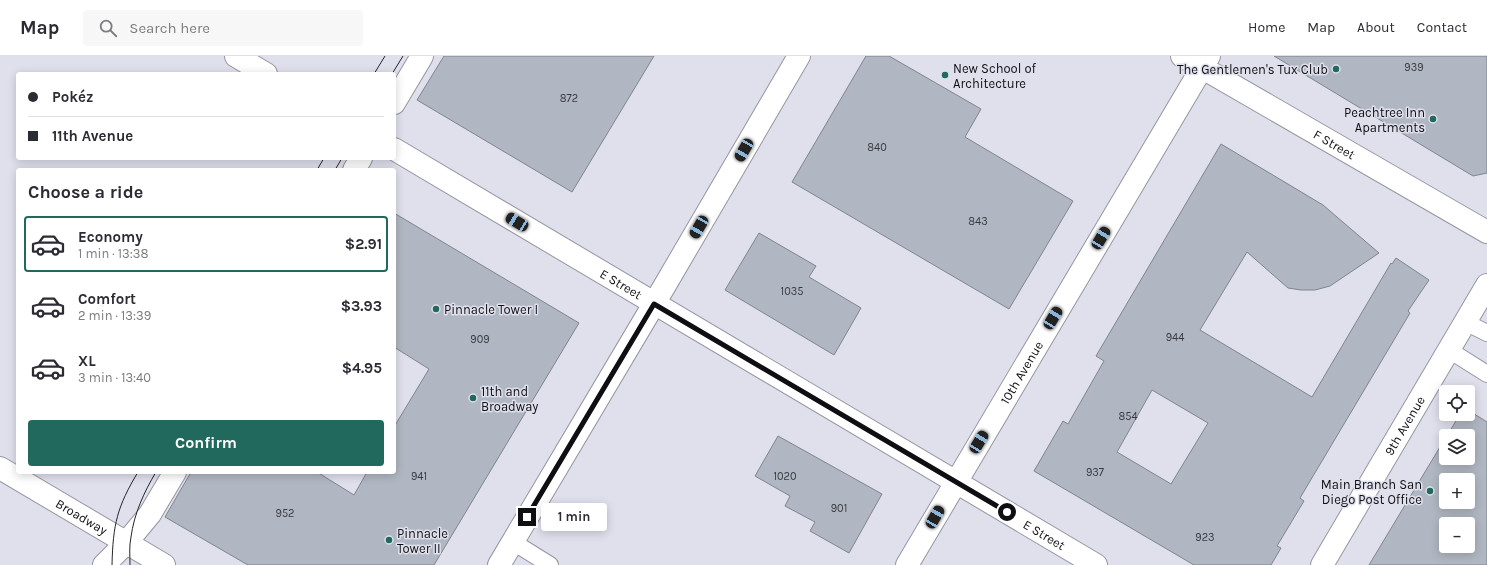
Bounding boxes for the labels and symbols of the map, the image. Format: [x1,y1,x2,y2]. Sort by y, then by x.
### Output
place label: New School of Architecture [953,61,1037,91]
house number: 939 [1404,61,1424,74]
place label: The Gentlemen's Tux Club [1177,62,1328,77]
marker: The Gentlemen's Tux Club [1331,64,1341,74]
marker: New School of Architecture [940,70,950,80]
house number: 872 [560,92,578,105]
place label: Peachtree Inn Apartments [1344,105,1425,135]
marker: Peachtree Inn Apartments [1428,114,1438,124]
street label: F Street [1311,126,1358,162]
car [733,137,755,163]
house number: 840 [867,141,887,154]
car [504,211,530,233]
car [688,214,710,240]
house number: 843 [968,215,988,228]
car [1090,225,1112,251]
street label: E Street [597,265,645,302]
house number: 1035 [781,285,803,298]
place label: Pinnacle Tower I [444,302,538,317]
marker: Pinnacle Tower I [431,304,441,314]
car [1042,305,1064,331]
house number: 944 [1166,331,1184,344]
house number: 909 [470,333,490,346]
street label: 10th Avenue [997,338,1046,407]
place label: 11th and Broadway [481,384,538,414]
marker: 11th and Broadway [468,393,478,403]
street label: 9th Avenue [1381,393,1428,458]
house number: 854 [1118,410,1138,423]
car [968,429,990,455]
house number: 937 [1086,466,1104,479]
house number: 941 [411,470,427,483]
house number: 1020 [773,470,797,483]
place label: Main Branch San Diego Post Office [1321,477,1422,507]
marker: Main Branch San Diego Post Office [1425,486,1435,496]
street label: Broadway [53,495,110,537]
house number: 901 [831,502,847,515]
callout: 1 min [541,503,607,531]
route start [998,503,1016,521]
car [924,504,946,530]
house number: 952 [276,507,294,520]
route end [518,508,536,526]
street label: E Street [1021,516,1068,553]
place label: Pinnacle Tower II [397,526,448,556]
house number: 923 [1195,531,1215,544]
marker: Pinnacle Tower II [384,535,394,545]

